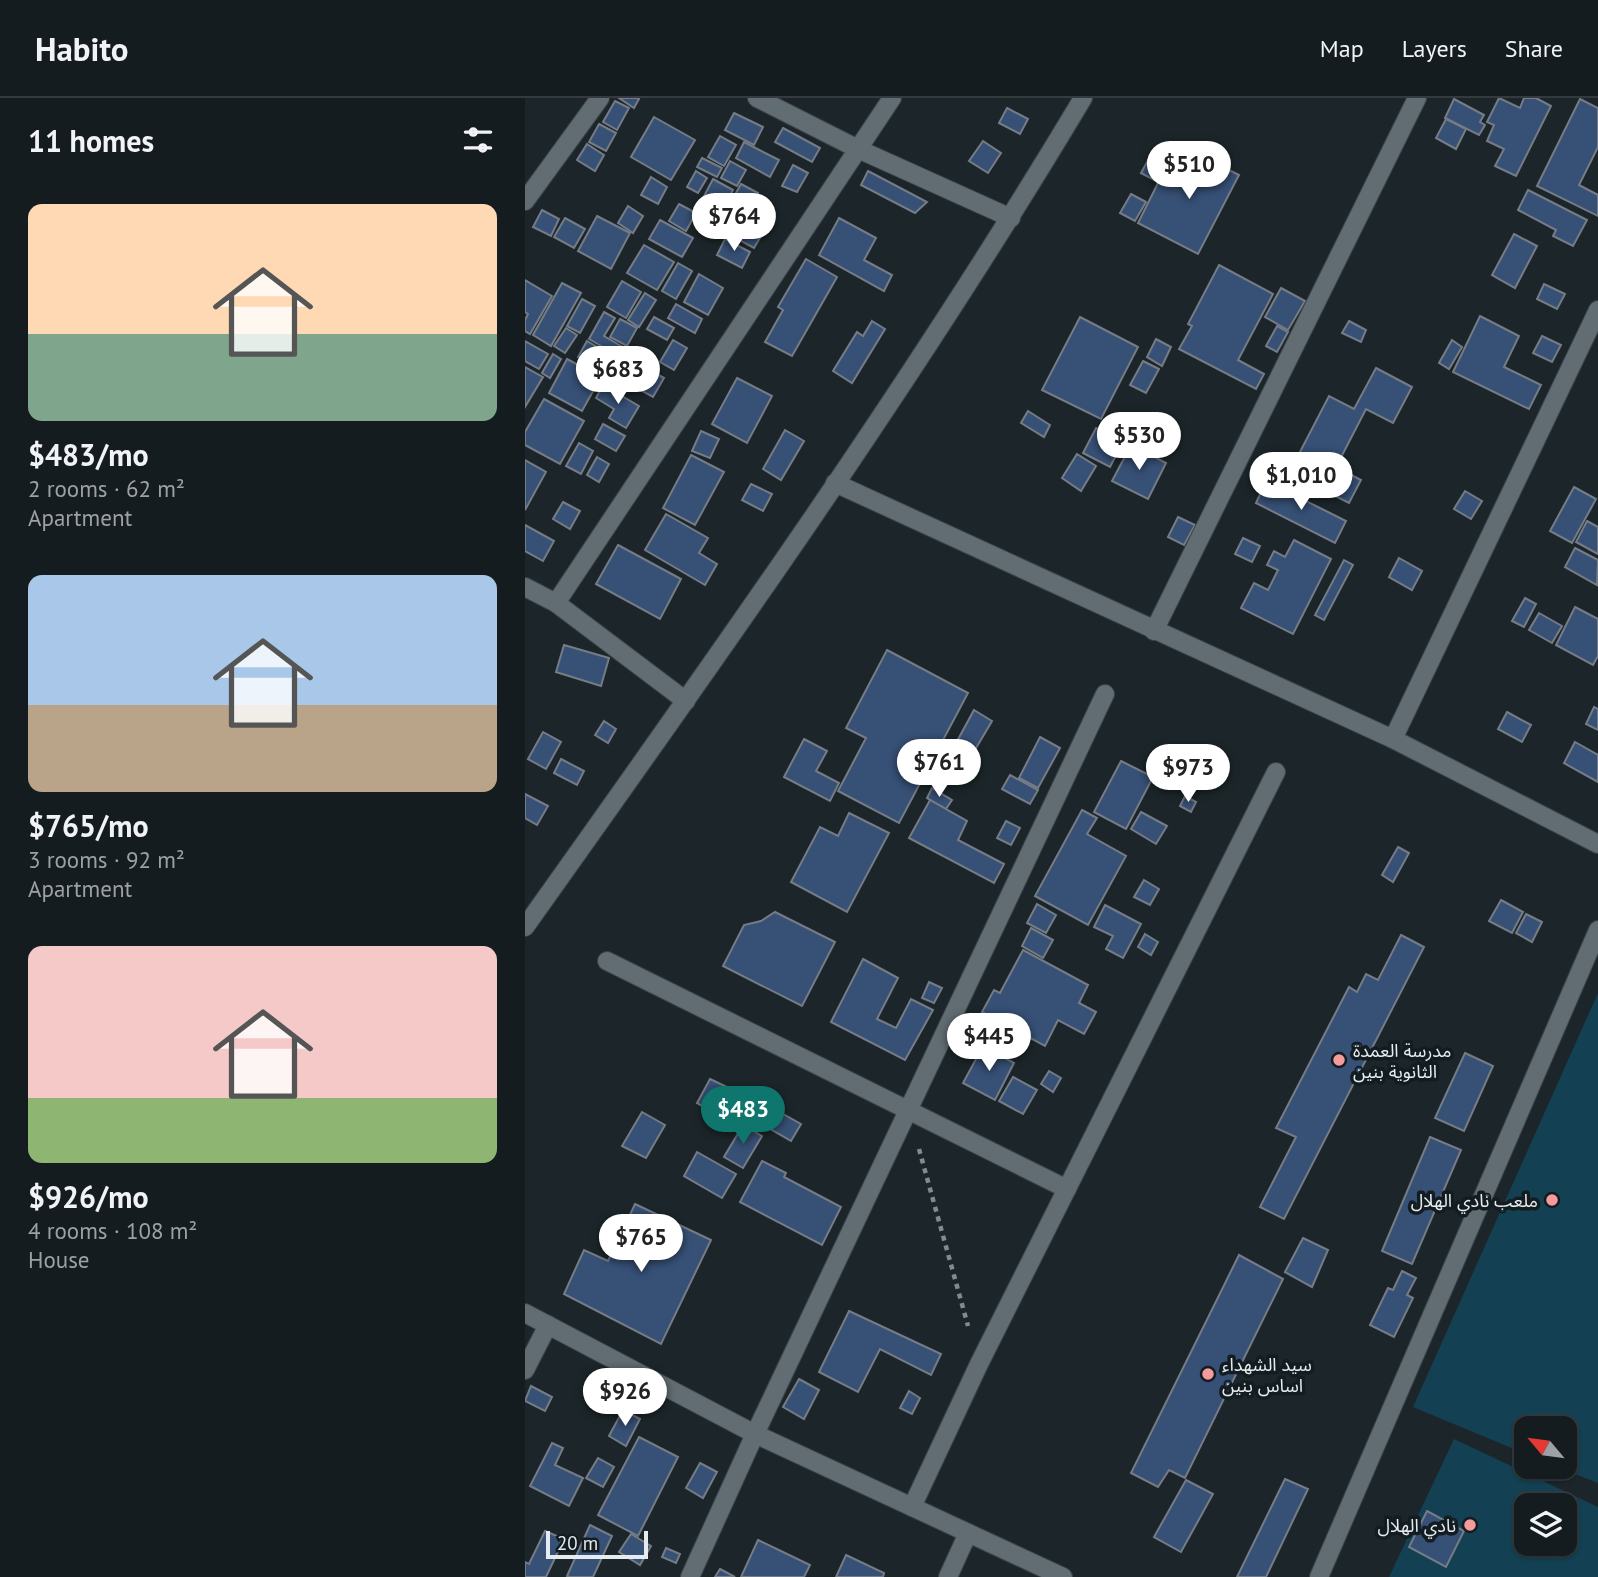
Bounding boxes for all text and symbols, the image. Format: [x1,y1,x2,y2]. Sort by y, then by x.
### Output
text: Habito [35,27,129,70]
text: Map [1320,33,1364,64]
text: Layers [1402,33,1467,64]
text: Share [1505,33,1563,64]
text: 11 homes [28,121,154,160]
icon: filters [459,121,497,159]
pin: $510 [1148,141,1230,201]
text: $510 [1163,149,1215,178]
pin: $764 [693,194,775,253]
text: $764 [708,201,760,230]
icon: home [200,249,326,375]
pin: $683 [577,346,659,406]
text: $683 [592,354,644,383]
pin: $530 [1098,412,1180,472]
text: $530 [1113,420,1165,449]
text: $483/mo [28,435,149,474]
pin: $1,010 [1244,452,1358,512]
text: $1,010 [1265,460,1337,489]
text: 2 rooms · 62 m² [28,474,185,503]
text: Apartment [28,503,132,532]
icon: home [200,620,326,746]
pin: $761 [898,740,980,799]
pin: $973 [1147,744,1229,804]
text: $761 [913,747,965,776]
text: $973 [1162,752,1214,781]
text: $765/mo [28,806,149,845]
text: 3 rooms · 92 m² [28,845,185,874]
text: Apartment [28,874,132,903]
icon: home [200,991,326,1117]
pin: $445 [948,1014,1030,1073]
text: $445 [963,1021,1015,1050]
place label: مدرسة العمدة الثانوية بنين [1353,1039,1451,1083]
marker: مدرسة العمدة الثانوية بنين [1331,1052,1347,1068]
pin: $483 [702,1086,784,1146]
text: $483 [717,1094,769,1123]
text: $926/mo [28,1177,149,1216]
place label: ملعب نادي الهلال [1411,1189,1538,1214]
marker: ملعب نادي الهلال [1544,1192,1560,1208]
pin: $765 [600,1214,682,1274]
text: 4 rooms · 108 m² [28,1216,197,1245]
text: $765 [615,1222,667,1251]
text: House [28,1245,90,1274]
place label: سيد الشهداء اساس بنين [1222,1353,1312,1397]
marker: سيد الشهداء اساس بنين [1200,1366,1216,1382]
pin: $926 [584,1368,666,1428]
text: $926 [599,1376,651,1405]
north arrow [1514,1416,1577,1479]
map controls [1514,1416,1577,1556]
button: layers [1514,1493,1577,1556]
place label: نادي الهلال [1377,1514,1456,1539]
marker: نادي الهلال [1462,1517,1478,1533]
scale bar [546,1528,647,1560]
text: 20 m [557,1531,598,1555]

